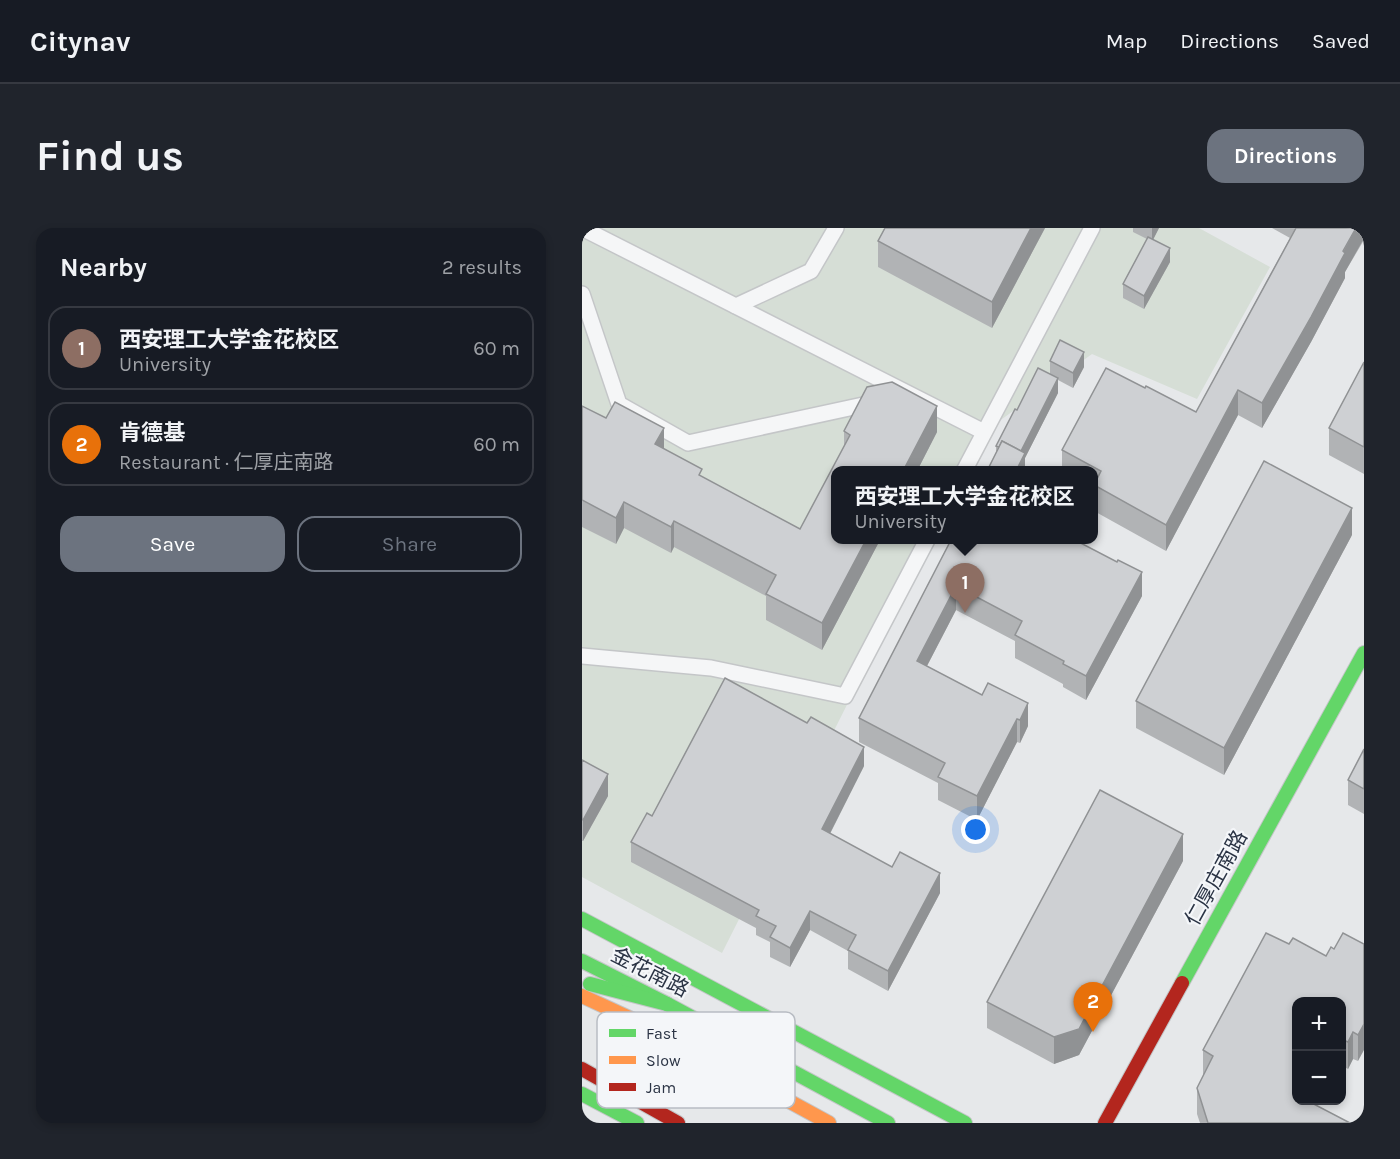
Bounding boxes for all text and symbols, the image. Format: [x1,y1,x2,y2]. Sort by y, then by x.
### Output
text: Citynav [30,25,130,58]
text: Map [1106,29,1147,53]
text: Directions [1180,29,1279,53]
text: Saved [1312,29,1370,53]
button: Directions [1207,129,1364,183]
text: Find us [36,131,184,181]
text: Nearby [60,252,147,283]
text: 2 results [442,256,522,279]
text: 西安理工大学金花校区 [119,327,339,353]
text: 1 [78,337,85,360]
text: 60 m [473,337,520,360]
text: University [119,353,211,376]
text: 肯德基 [119,420,185,446]
text: 2 [75,433,88,456]
text: 60 m [473,433,520,456]
text: Restaurant · 仁厚庄南路 [119,451,334,474]
popup [831,466,1098,544]
text: 西安理工大学金花校区 [854,484,1075,510]
text: University [854,510,946,533]
button: Save [60,516,285,572]
button: Share [297,516,522,572]
pin: 1 [946,564,985,613]
your location [961,815,990,844]
street label: 仁厚庄南路 [1180,826,1252,930]
street label: 金花南路 [607,942,693,1002]
pin: 2 [1074,982,1112,1032]
map controls [1292,997,1346,1105]
button: + [1292,997,1346,1051]
legend [597,1012,795,1108]
text: Fast [646,1024,677,1043]
text: Slow [646,1051,681,1070]
button: − [1292,1051,1346,1105]
text: Jam [646,1078,676,1097]

